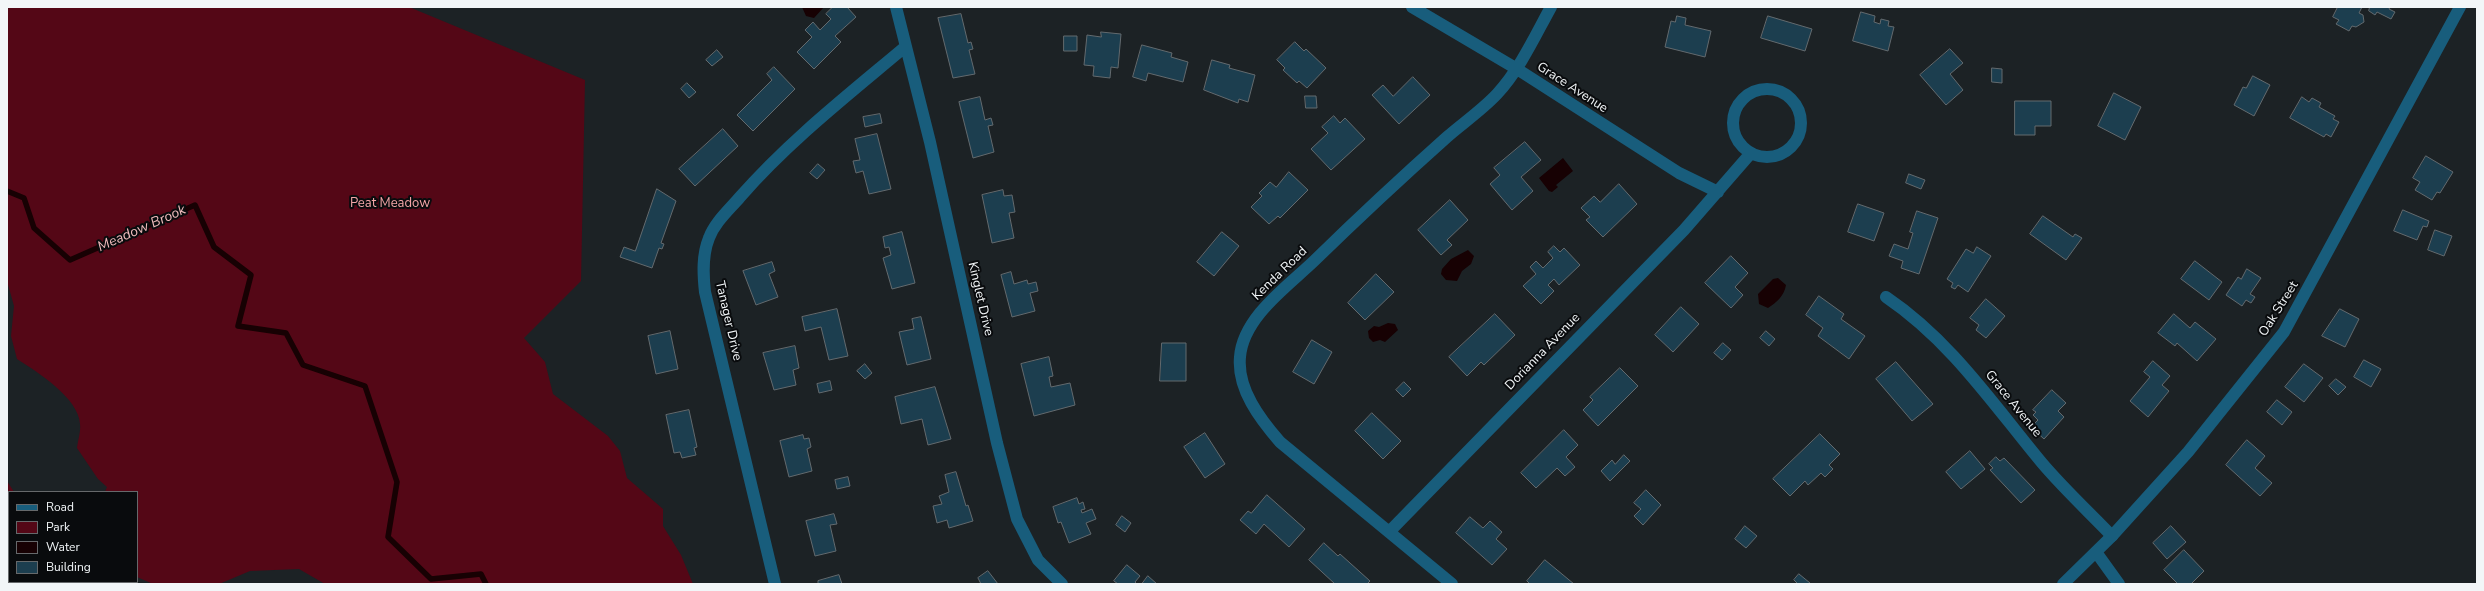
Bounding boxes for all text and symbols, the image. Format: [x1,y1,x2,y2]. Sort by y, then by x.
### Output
street label: Grace Avenue [1534,59,1610,117]
park label: Peat Meadow [350,196,430,212]
water label: Meadow Brook [95,202,189,256]
street label: Kenda Road [1249,244,1311,304]
street label: Kinglet Drive [964,260,996,338]
street label: Oak Street [2256,279,2302,339]
street label: Tanager Drive [711,280,745,362]
street label: Dorianna Avenue [1502,310,1584,394]
street label: Grace Avenue [1981,367,2045,441]
legend [8,491,138,583]
text: Road [46,499,74,515]
text: Park [46,519,70,535]
text: Water [46,539,80,555]
text: Building [46,559,91,575]

